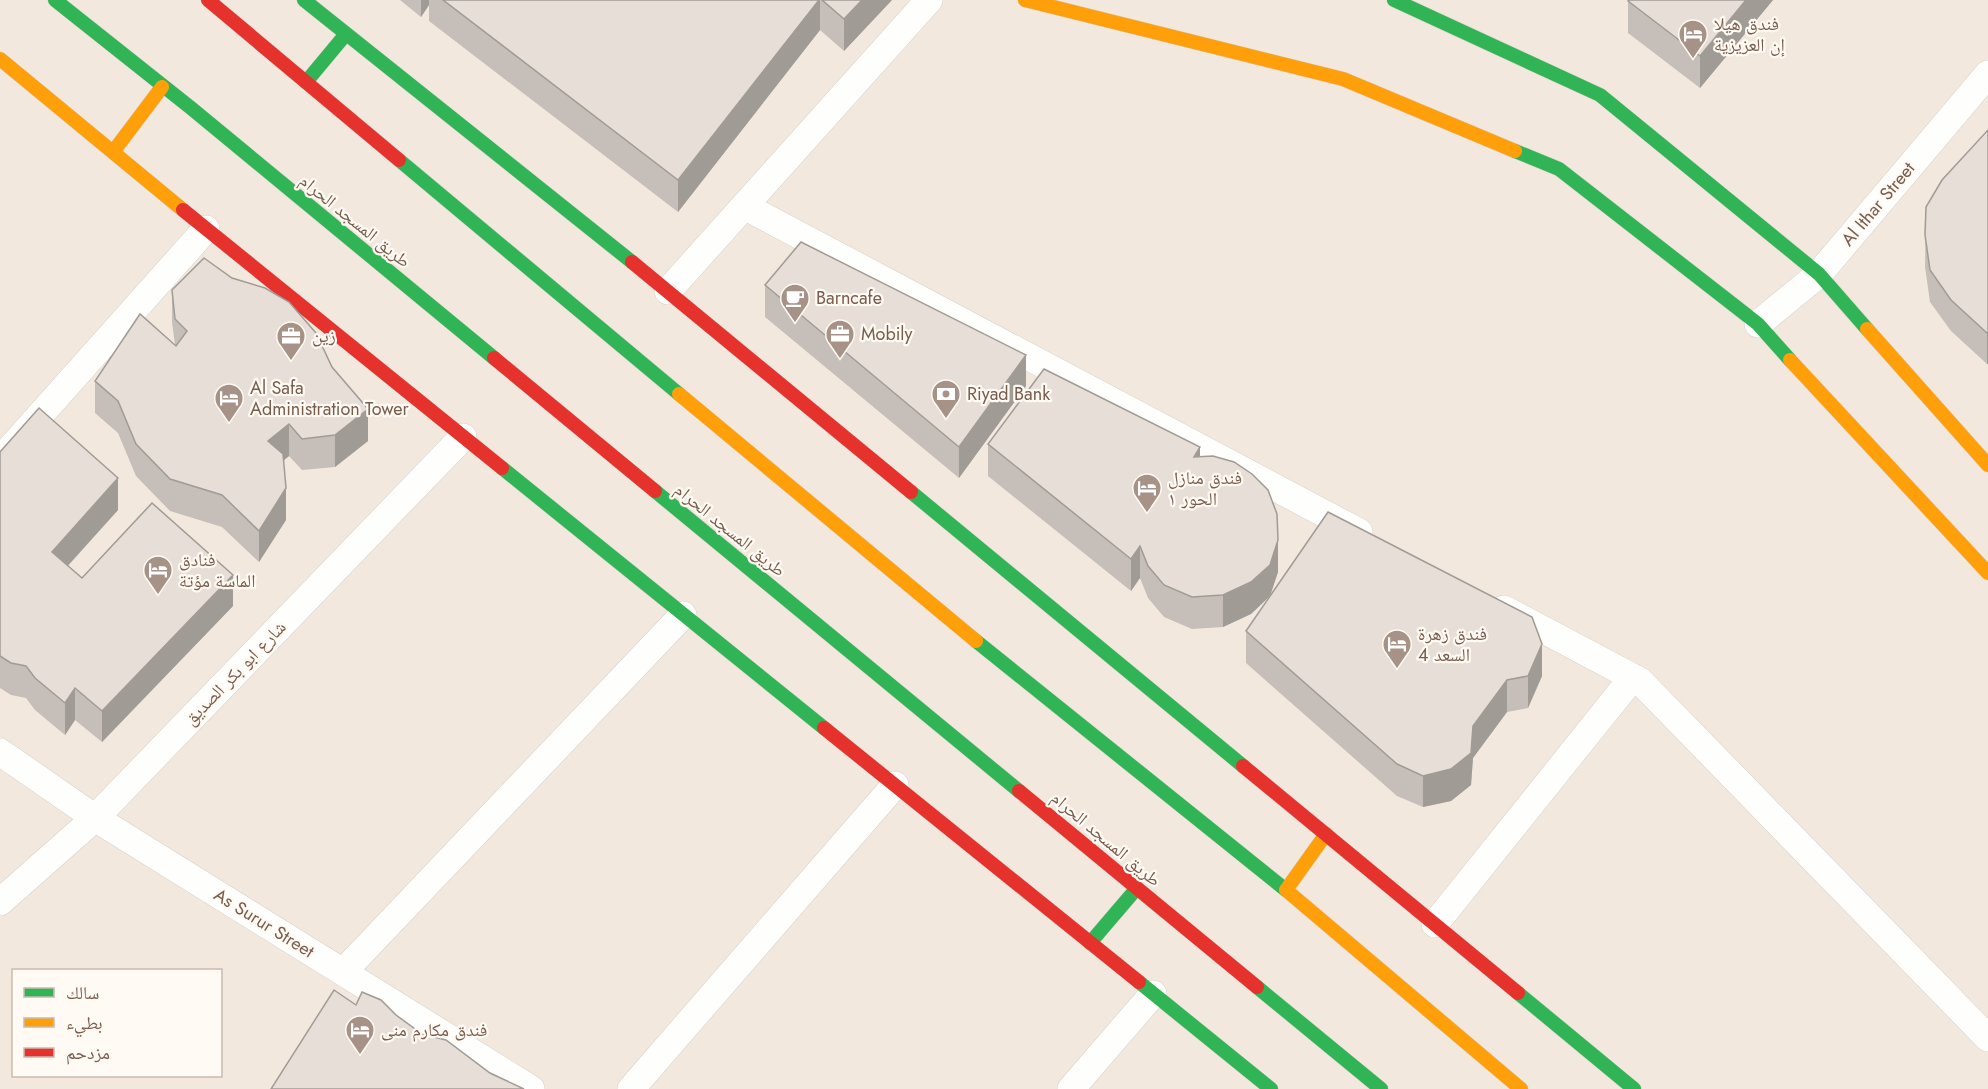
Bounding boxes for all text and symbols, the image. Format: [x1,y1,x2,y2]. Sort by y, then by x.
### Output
place label: فندق هيلا إن العزيزية [1714,11,1785,58]
hotel icon: فندق هيلا إن العزيزية [1677,18,1709,60]
street label: Al Ithar Street [1835,156,1921,252]
street label: طريق المسجد الحرام [294,168,416,274]
cafe icon: Barncafe [779,282,811,324]
place label: Barncafe [816,285,882,311]
office icon: Mobily [824,318,856,360]
office icon: زين [275,320,307,362]
place label: Mobily [861,321,912,347]
place label: زين [312,323,336,349]
place label: Al Safa Administration Tower [250,375,409,422]
bank icon: Riyad Bank [930,378,962,420]
place label: Riyad Bank [967,381,1050,407]
hotel icon: Al Safa Administration Tower [213,382,245,424]
place label: فندق منازل الحور ١ [1168,465,1242,512]
hotel icon: فندق منازل الحور ١ [1131,472,1163,514]
street label: طريق المسجد الحرام [669,477,791,583]
place label: فنادق الماسة مؤتة [179,547,255,594]
hotel icon: فنادق الماسة مؤتة [142,554,174,596]
street label: شارع ابو بكر الصديق [178,615,292,731]
place label: فندق زهرة السعد 4 [1418,621,1487,668]
hotel icon: فندق زهرة السعد 4 [1381,628,1413,670]
street label: طريق المسجد الحرام [1046,785,1166,893]
street label: As Surur Street [209,882,320,965]
legend [12,969,222,1077]
text: سالك [66,980,99,1006]
text: بطيء [66,1010,103,1038]
hotel icon: فندق مكارم منى [344,1014,376,1056]
place label: فندق مكارم منى [381,1017,487,1043]
text: مزدحم [66,1040,110,1066]

